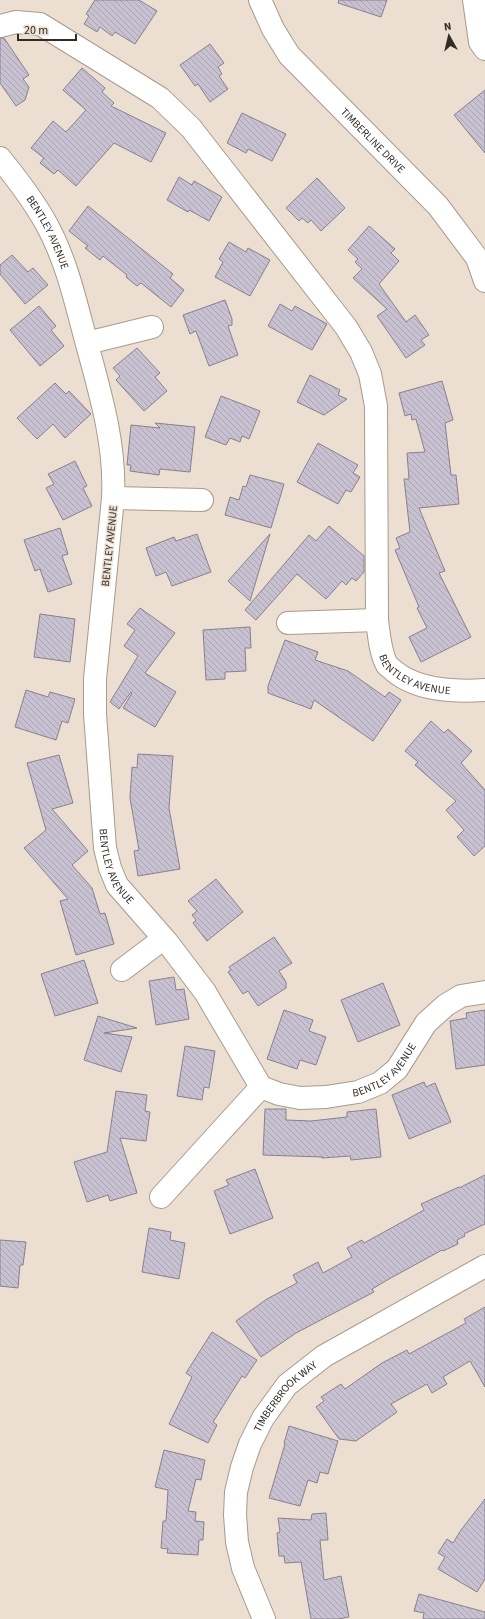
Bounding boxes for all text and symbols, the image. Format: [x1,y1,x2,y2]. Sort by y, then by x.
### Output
scale bar [18,16,76,42]
north arrow [429,16,469,56]
text: N [443,19,452,35]
text: 20 m [24,22,48,39]
street label: TIMBERLINE DRIVE [337,105,408,177]
street label: BENTLEY AVENUE [23,193,72,272]
street label: BENTLEY AVENUE [98,505,121,587]
street label: BENTLEY AVENUE [375,652,451,698]
street label: BENTLEY AVENUE [96,828,137,907]
street label: BENTLEY AVENUE [351,1040,420,1101]
street label: TIMBERBROOK WAY [250,1357,321,1435]

